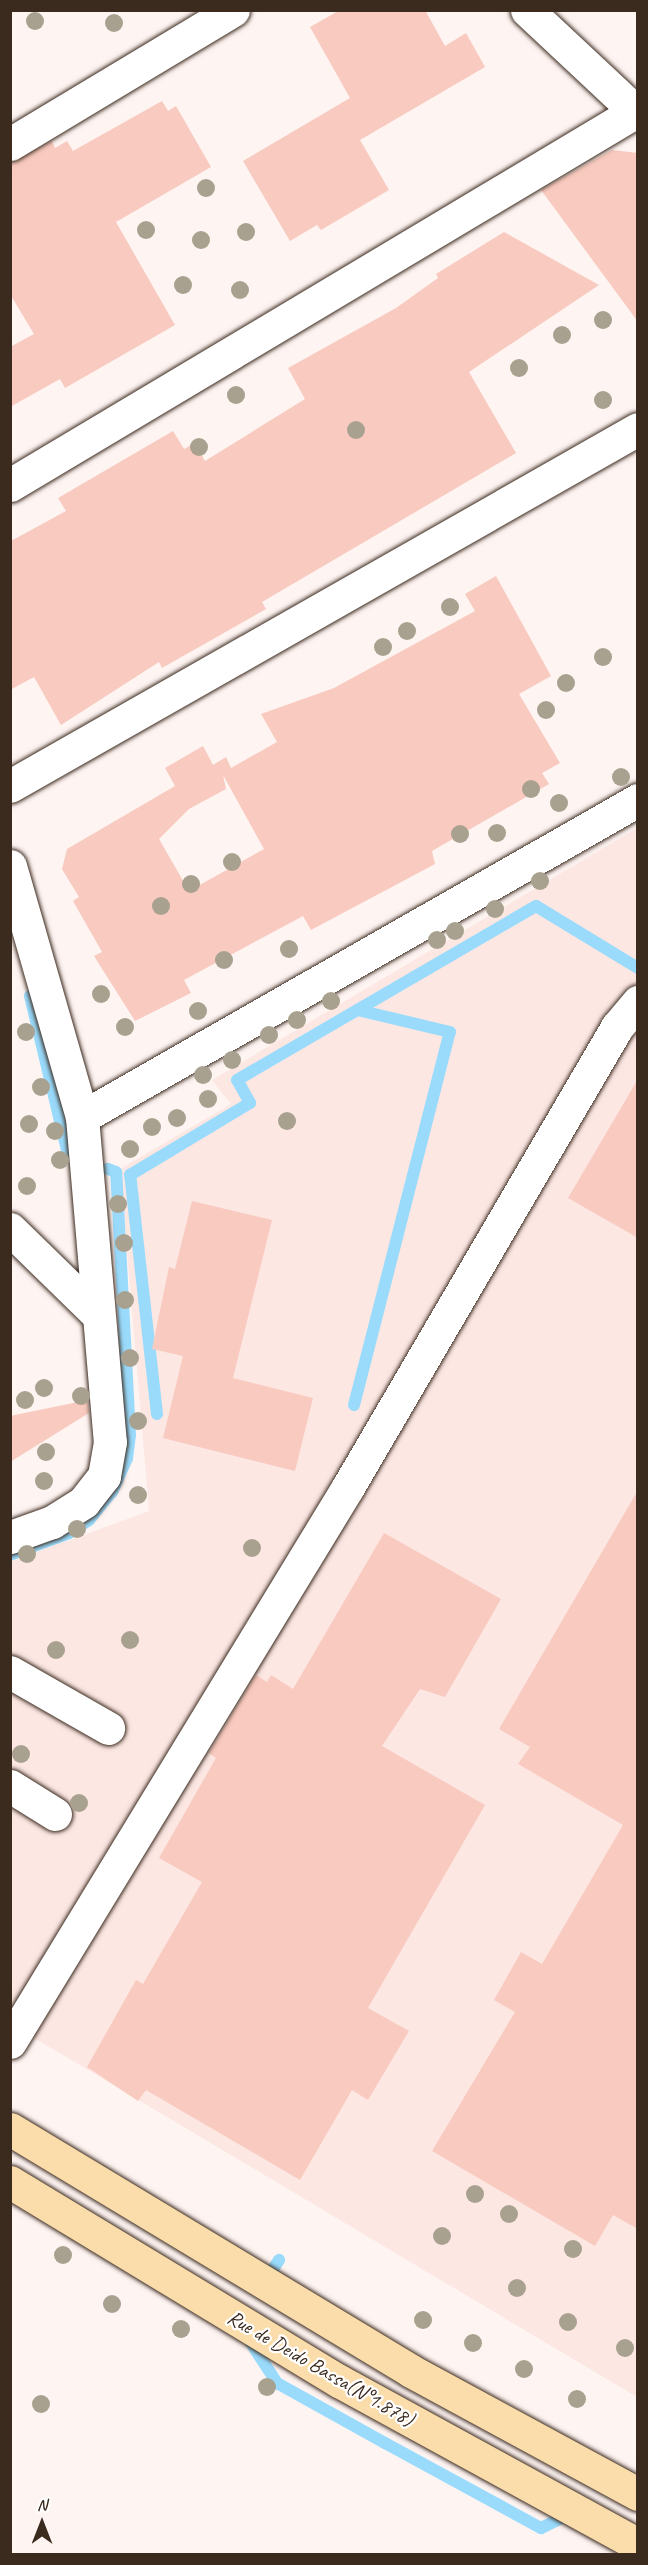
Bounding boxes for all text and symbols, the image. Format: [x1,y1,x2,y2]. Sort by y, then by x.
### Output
street label: Rue de Deido Bassa(N°1.878) [223,2304,419,2432]
north arrow [12,2493,72,2553]
text: N [37,2495,47,2515]

